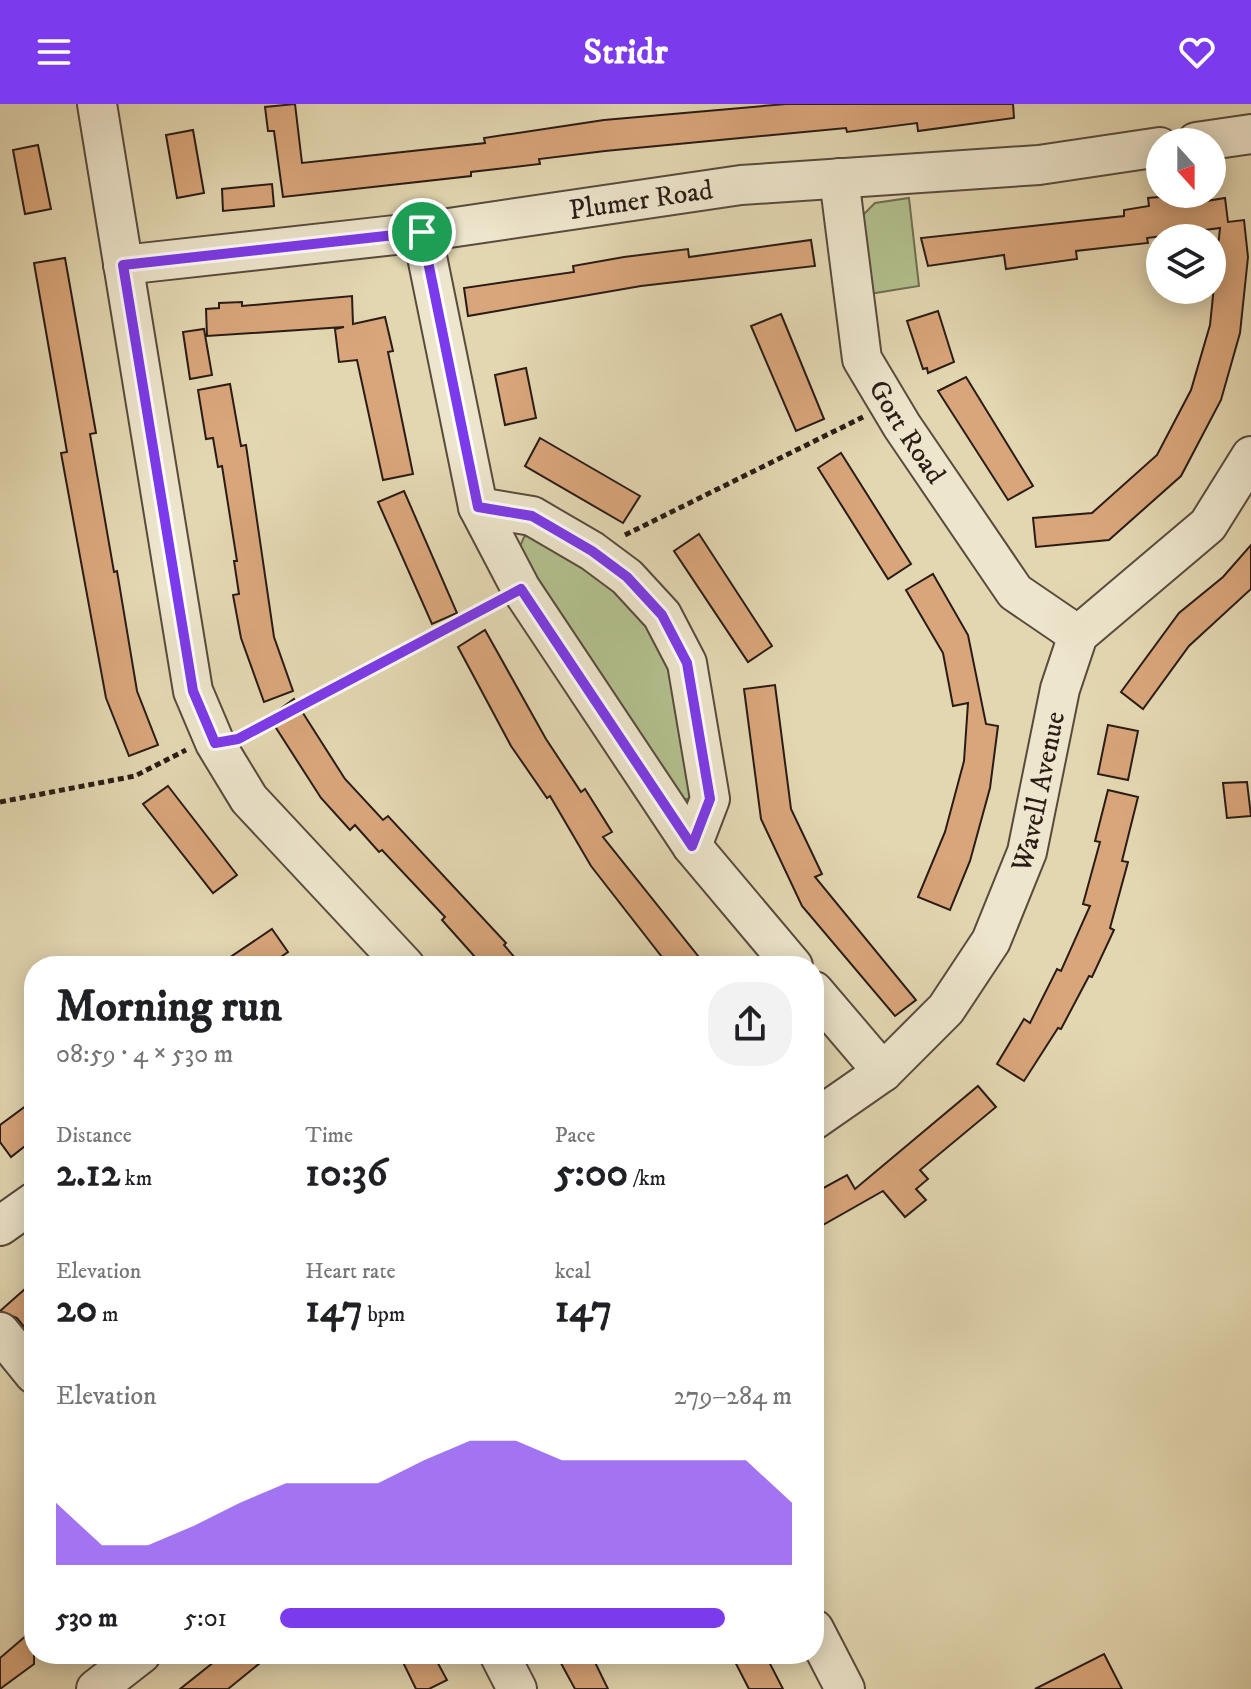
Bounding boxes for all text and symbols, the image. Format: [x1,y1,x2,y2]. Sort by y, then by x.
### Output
icon: menu [32,30,76,74]
text: Stridr [583,30,668,75]
icon: heart [1175,30,1219,74]
north arrow [1146,128,1226,208]
map controls [1146,128,1226,304]
street label: Plumer Road [567,172,715,228]
pin [388,198,456,266]
icon: arrive [400,210,444,254]
button: layers [1146,224,1226,304]
street label: Gort Road [861,373,953,490]
street label: Wavell Avenue [1003,708,1073,878]
text: Morning run [56,980,282,1035]
button: share [708,982,792,1066]
text: 08:59 · 4 × 530 m [56,1038,233,1071]
text: Distance [56,1122,132,1149]
text: Time [305,1122,353,1149]
text: Pace [555,1122,595,1149]
text: 2.12 [56,1149,120,1199]
text: 10:36 [305,1149,388,1199]
text: 5:00 [555,1149,628,1199]
text: km [120,1165,152,1192]
text: /km [628,1165,666,1192]
text: Elevation [56,1258,141,1285]
text: Heart rate [305,1258,396,1285]
text: kcal [555,1258,591,1285]
text: 20 [56,1285,97,1335]
text: 147 [305,1285,363,1335]
text: 147 [555,1285,612,1335]
text: m [97,1301,118,1328]
text: bpm [363,1301,405,1328]
text: Elevation [56,1380,157,1413]
text: 279–284 m [674,1380,792,1413]
text: 530 m [56,1602,118,1635]
text: 5:01 [184,1602,227,1635]

